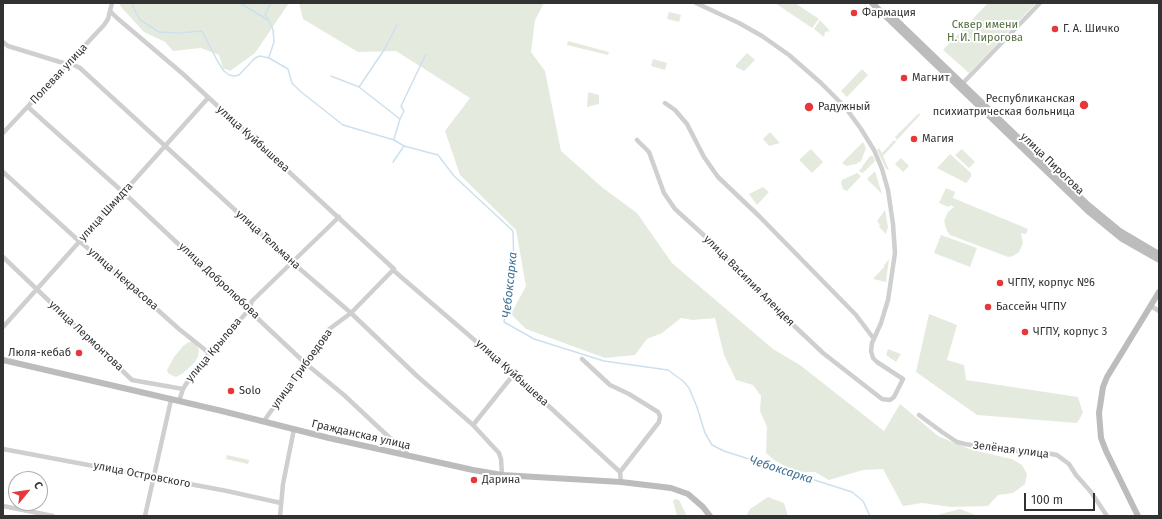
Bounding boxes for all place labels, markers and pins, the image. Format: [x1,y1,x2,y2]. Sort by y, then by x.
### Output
place label: Фармация [862,6,916,20]
marker: Фармация [849,8,859,18]
place label: Г. А. Шичко [1063,22,1120,36]
marker: Г. А. Шичко [1050,24,1060,34]
place label: Магнит [912,71,949,85]
marker: Магнит [899,73,909,83]
place label: Республиканская психиатрическая больница [933,92,1075,118]
marker: Республиканская психиатрическая больница [1078,99,1090,111]
place label: Радужный [818,100,870,114]
marker: Радужный [803,101,815,113]
place label: Магия [922,132,954,146]
marker: Магия [909,134,919,144]
place label: ЧГПУ, корпус №6 [1008,276,1095,290]
marker: ЧГПУ, корпус №6 [995,278,1005,288]
place label: Бассейн ЧГПУ [996,300,1066,314]
marker: Бассейн ЧГПУ [983,302,993,312]
place label: ЧГПУ, корпус 3 [1033,325,1107,339]
marker: ЧГПУ, корпус 3 [1020,327,1030,337]
place label: Люля-кебаб [8,346,71,360]
marker: Люля-кебаб [74,348,84,358]
place label: Solo [239,384,261,398]
marker: Solo [226,386,236,396]
place label: Дарина [482,473,520,487]
marker: Дарина [469,475,479,485]

